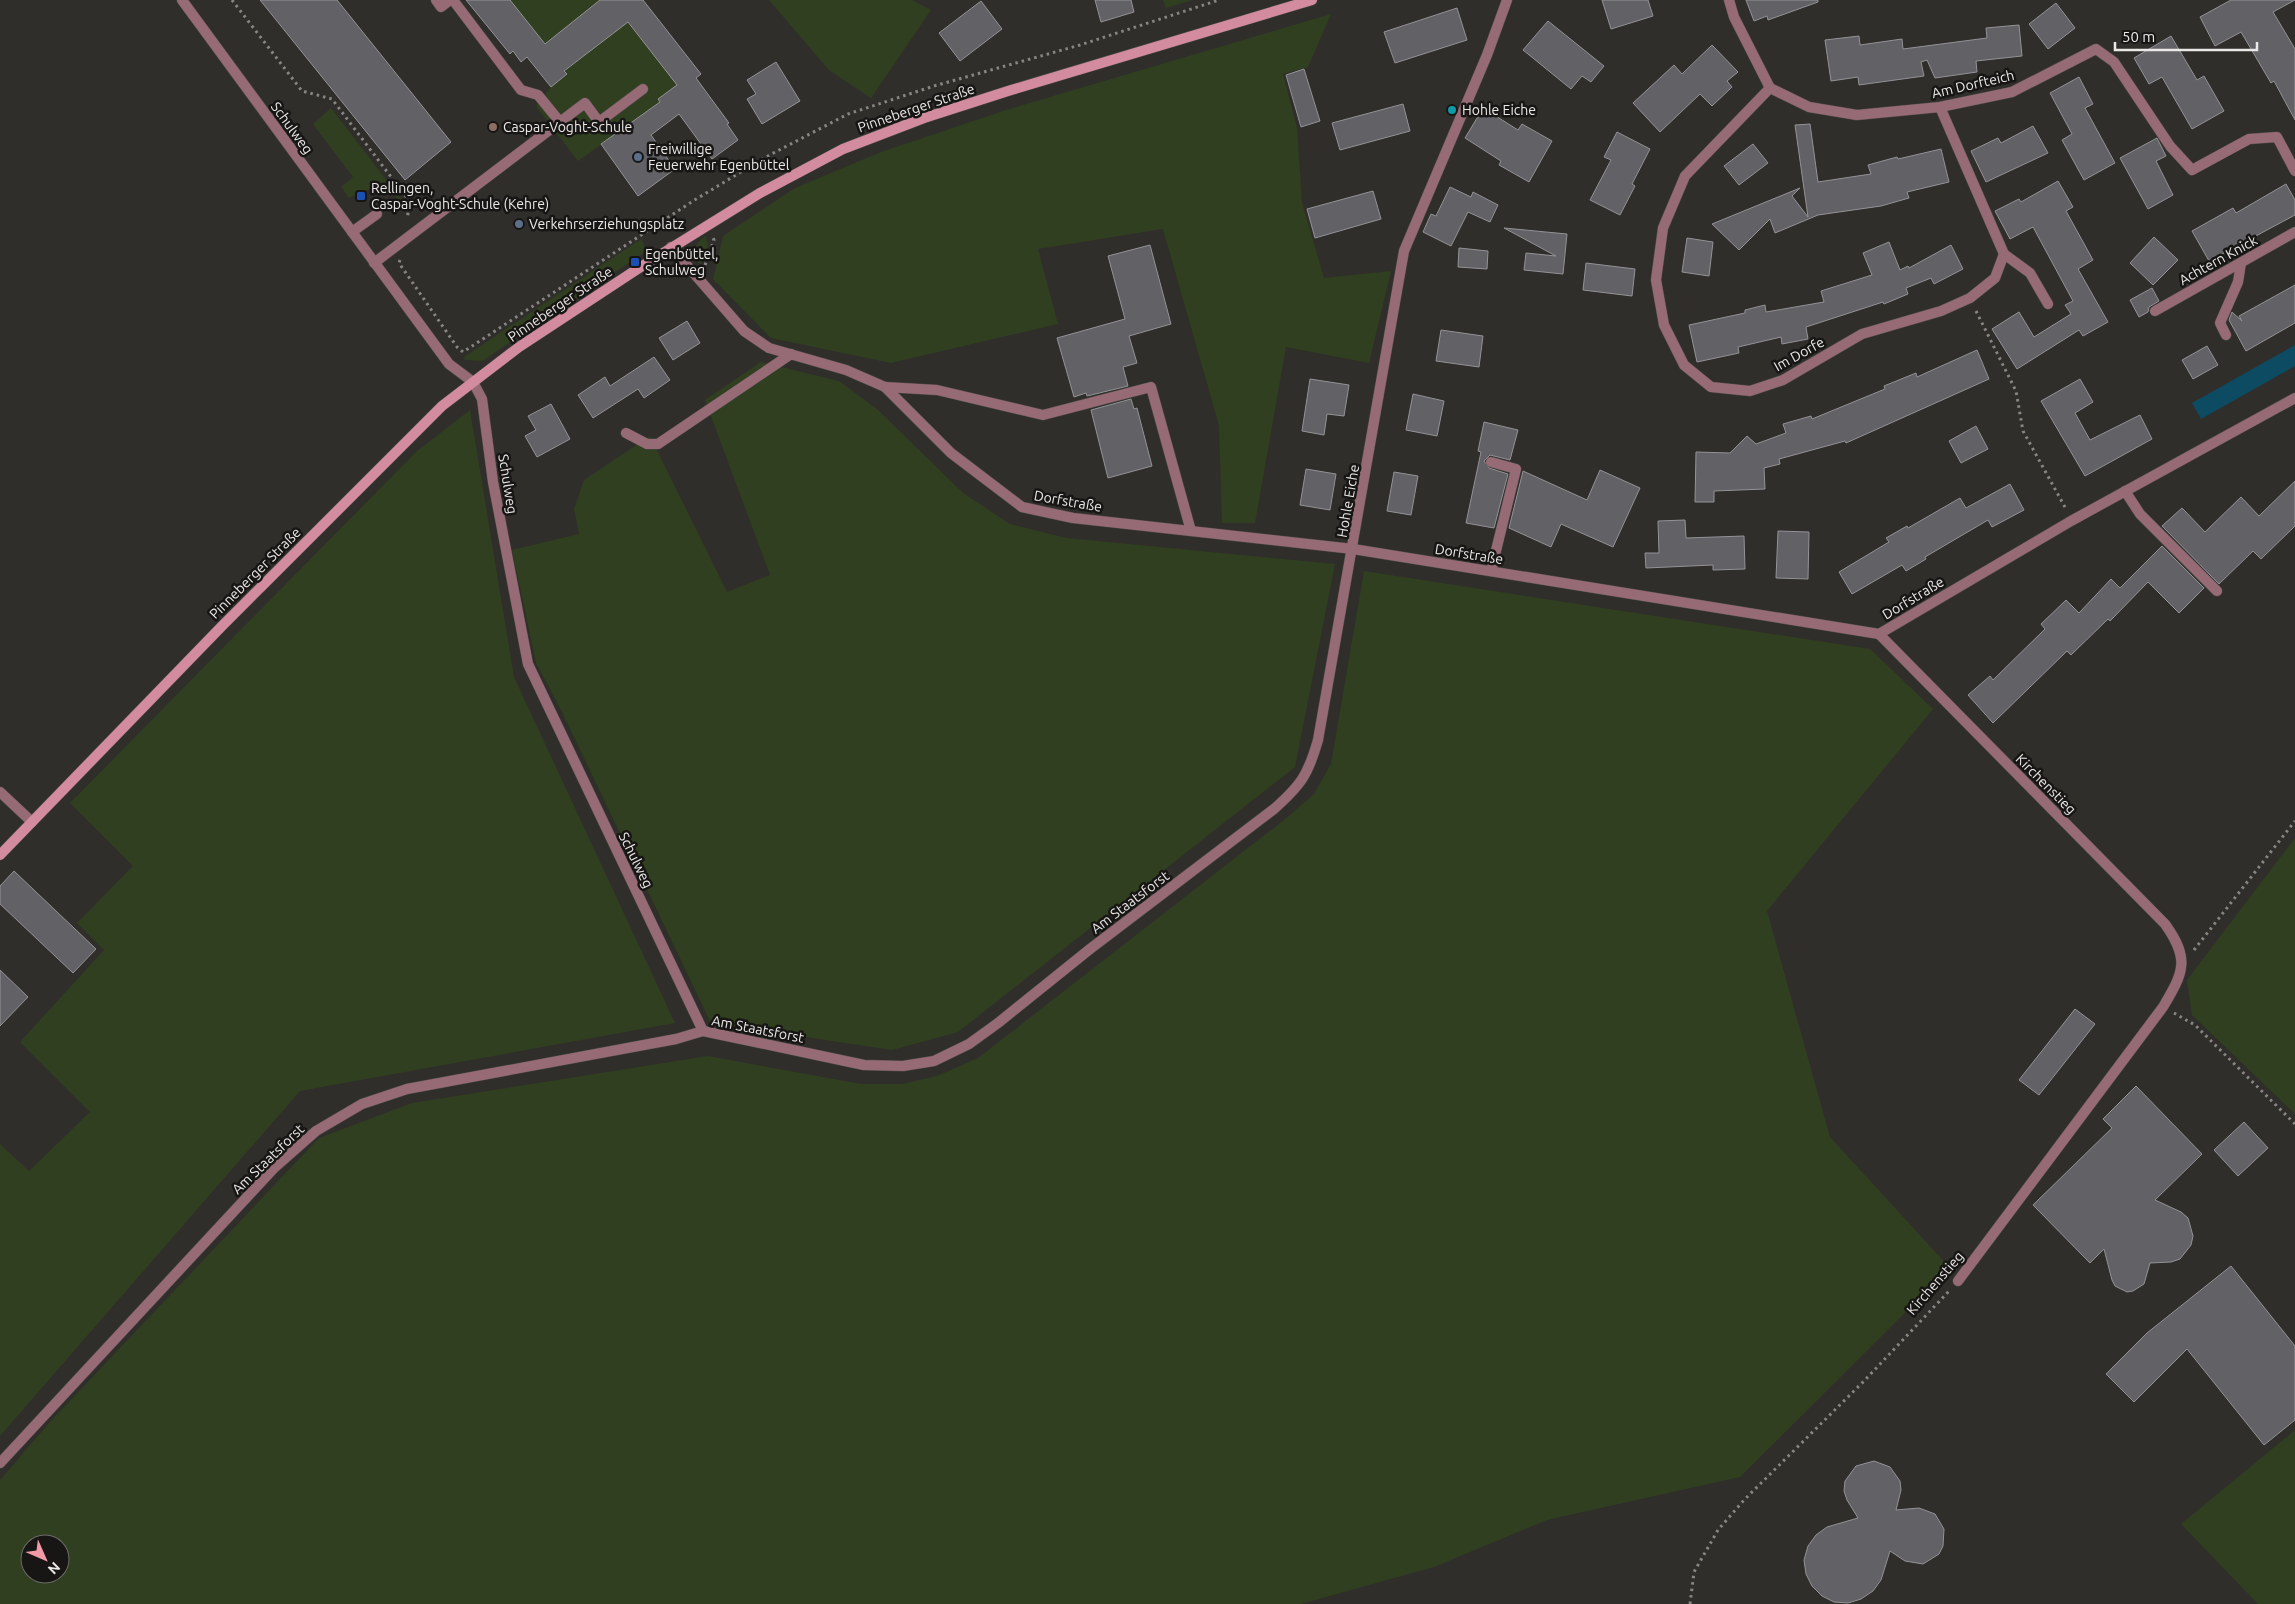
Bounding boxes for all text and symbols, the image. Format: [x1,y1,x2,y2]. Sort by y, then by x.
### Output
scale bar [2115,20,2258,52]
text: 50 m [2122,28,2155,45]
street label: Am Dorfteich [1930,67,2016,101]
street label: Pinneberger Straße [855,80,977,136]
street label: Schulweg [268,99,316,157]
place label: Hohle Eiche [1462,102,1536,118]
marker: Hohle Eiche [1446,104,1458,116]
place label: Caspar-Voght-Schule [503,119,632,135]
marker: Caspar-Voght-Schule [487,121,499,133]
place label: Freiwillige Feuerwehr Egenbüttel [648,141,790,173]
marker: Freiwillige Feuerwehr Egenbüttel [632,151,644,163]
place label: Rellingen, Caspar-Voght-Schule (Kehre) [371,180,549,212]
marker: Rellingen, Caspar-Voght-Schule (Kehre) [355,190,367,202]
place label: Verkehrserziehungsplatz [529,216,684,232]
marker: Verkehrserziehungsplatz [513,218,525,230]
street label: Achtern Knick [2176,232,2260,288]
place label: Egenbüttel, Schulweg [645,246,719,278]
marker: Egenbüttel, Schulweg [629,256,641,268]
street label: Pinneberger Straße [505,263,615,345]
street label: Im Dorfe [1771,334,1827,374]
street label: Schulweg [495,453,521,515]
street label: Hohle Eiche [1334,463,1362,539]
street label: Dorfstraße [1033,487,1103,515]
street label: Pinneberger Straße [206,524,304,622]
street label: Dorfstraße [1434,541,1504,567]
street label: Dorfstraße [1879,573,1947,623]
street label: Kirchenstieg [2013,751,2079,817]
street label: Schulweg [616,829,656,891]
street label: Am Staatsforst [1088,867,1173,937]
street label: Am Staatsforst [711,1012,806,1046]
street label: Am Staatsforst [229,1120,308,1197]
street label: Kirchenstieg [1903,1248,1967,1318]
north arrow [20,1534,70,1584]
text: N [45,1559,64,1578]

